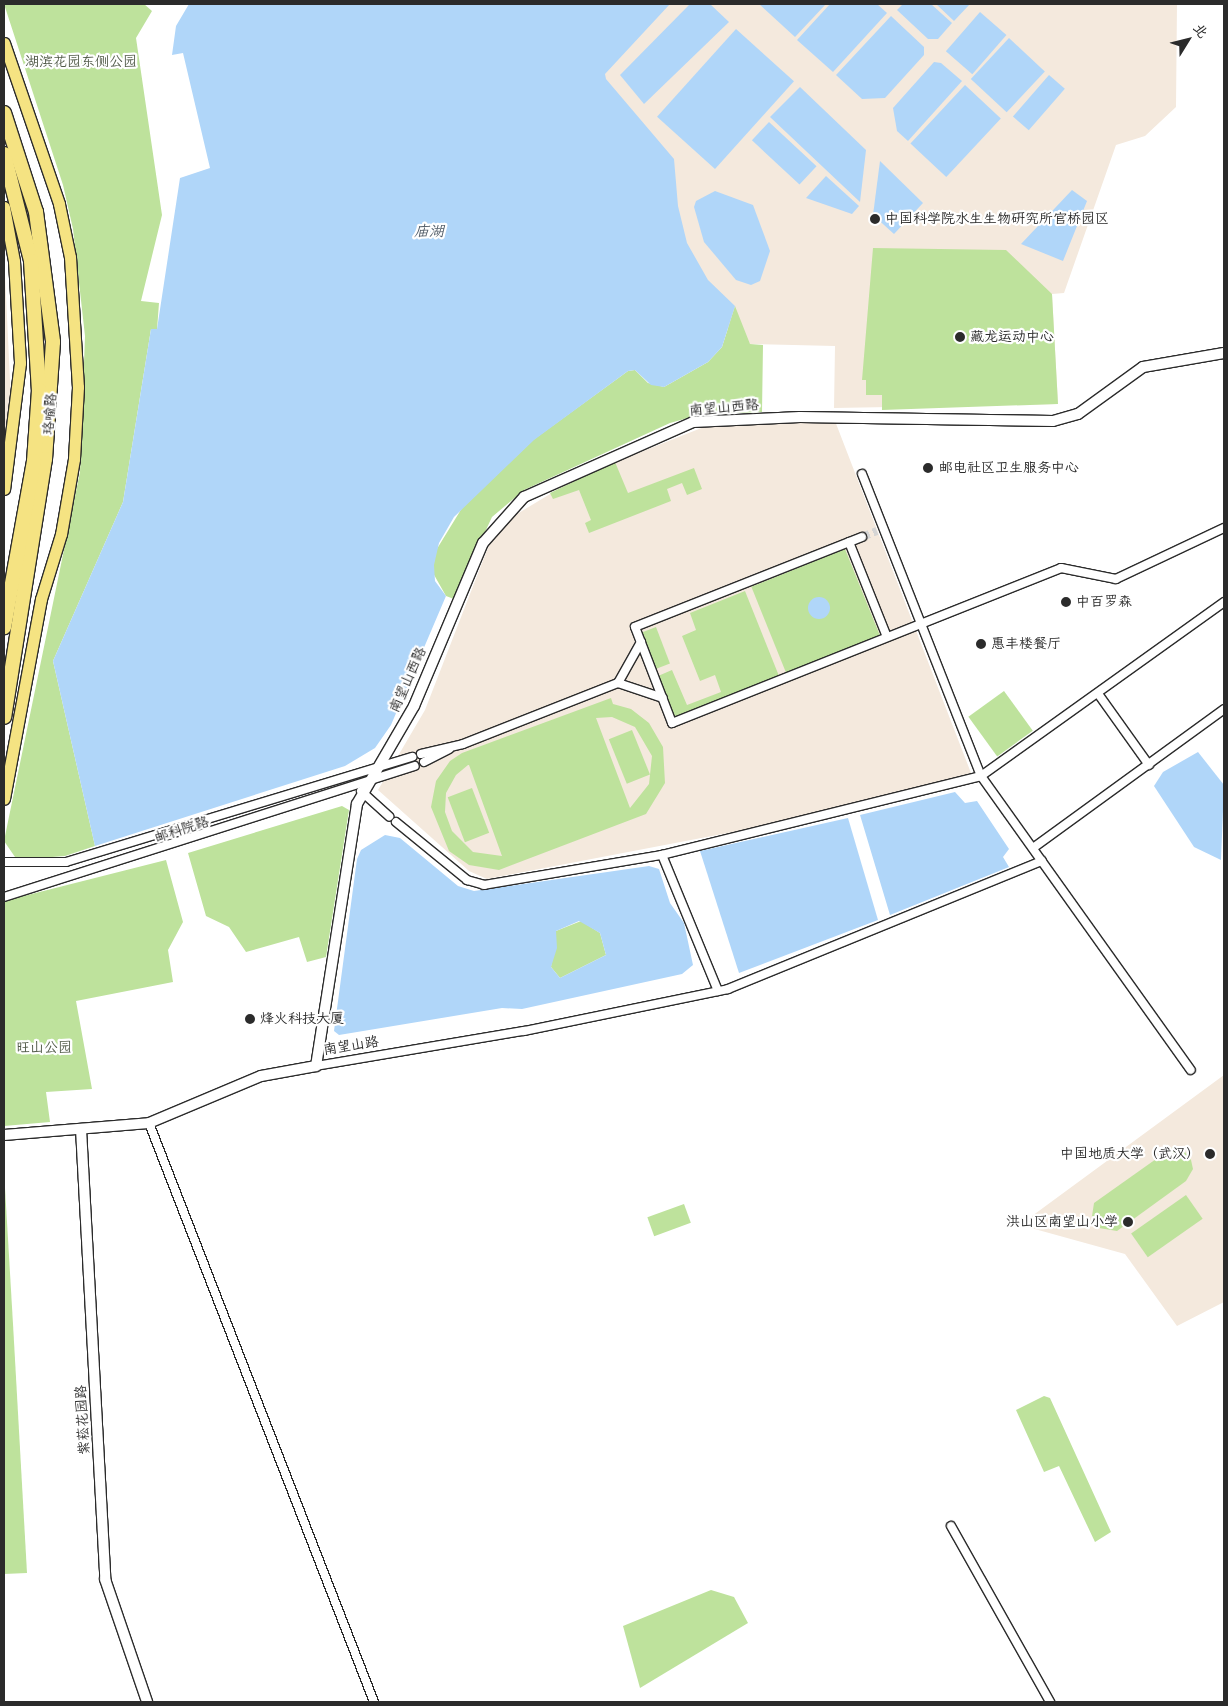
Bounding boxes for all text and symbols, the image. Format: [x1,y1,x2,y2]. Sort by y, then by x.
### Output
north arrow [1163,15,1213,65]
text: 北 [1190,20,1212,42]
park label: 湖滨花园东侧公园 [25,54,137,70]
place label: 中国科学院水生生物研究所官桥园区 [885,211,1109,227]
marker: 中国科学院水生生物研究所官桥园区 [869,213,881,225]
water label: 庙湖 [414,223,444,241]
place label: 藏龙运动中心 [970,329,1054,345]
marker: 藏龙运动中心 [954,331,966,343]
street label: 珞喻路 [40,392,60,436]
street label: 南望山西路 [688,397,760,419]
place label: 邮电社区卫生服务中心 [939,460,1079,476]
marker: 邮电社区卫生服务中心 [921,461,935,475]
place label: 中百罗森 [1076,594,1132,610]
marker: 中百罗森 [1060,596,1072,608]
place label: 惠丰楼餐厅 [991,636,1061,652]
marker: 惠丰楼餐厅 [975,638,987,650]
street label: 南望山西路 [386,645,430,715]
street label: 邮科院路 [153,813,211,847]
place label: 烽火科技大厦 [260,1011,344,1027]
marker: 烽火科技大厦 [244,1013,256,1025]
street label: 南望山路 [322,1033,380,1059]
park label: 旺山公园 [16,1040,72,1056]
place label: 中国地质大学（武汉） [1060,1146,1200,1162]
marker: 中国地质大学（武汉） [1204,1148,1216,1160]
place label: 洪山区南望山小学 [1006,1214,1118,1230]
marker: 洪山区南望山小学 [1122,1216,1134,1228]
street label: 紫菘花园路 [73,1385,93,1455]

